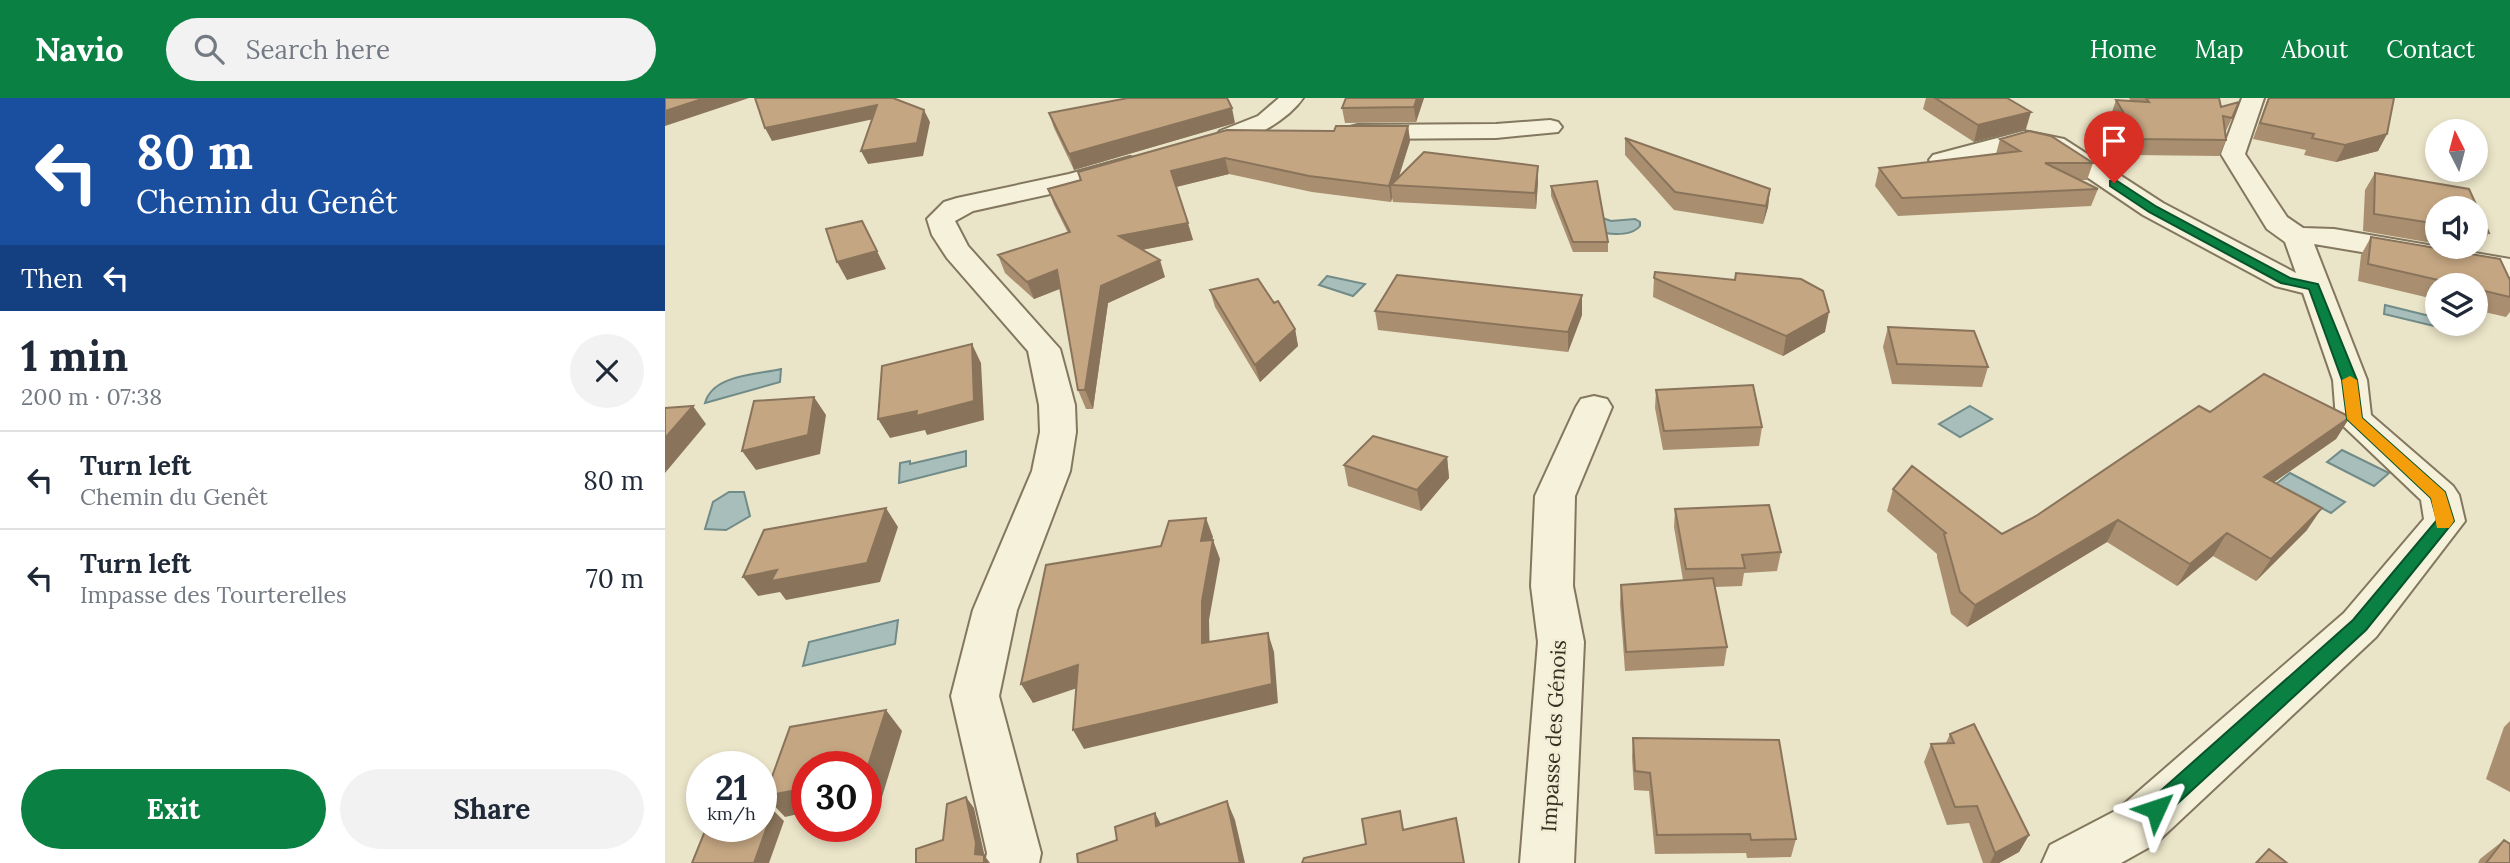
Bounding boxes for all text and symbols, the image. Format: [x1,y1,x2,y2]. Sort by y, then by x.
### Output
search box [166,18,656,81]
text: Navio [35,28,124,70]
icon: search [190,30,228,68]
text: Search here [246,33,390,66]
text: Home [2090,34,2157,65]
text: Map [2195,34,2244,65]
text: About [2282,34,2348,65]
text: Contact [2386,34,2475,65]
pin [2084,111,2144,183]
north arrow [2425,119,2489,182]
map controls [2425,119,2488,336]
text: 80 m [136,120,253,182]
icon: arrive [2095,122,2133,160]
icon: left [21,126,112,217]
text: Chemin du Genêt [136,181,398,222]
button: sound [2425,196,2488,259]
icon: left [97,259,135,297]
text: Then [21,262,83,295]
button: layers [2425,273,2488,336]
text: 1 min [21,329,128,383]
button: close [570,334,644,408]
text: 200 m · 07:38 [21,382,162,411]
text: Turn left [80,449,191,482]
icon: left [21,461,59,499]
text: 80 m [583,464,644,497]
text: Chemin du Genêt [80,482,268,511]
text: Turn left [80,547,191,580]
icon: left [21,559,59,597]
text: 70 m [586,562,644,595]
text: Impasse des Tourterelles [80,580,347,609]
street label: Impasse des Génois [1535,639,1572,833]
speed limit sign: 30 [791,751,882,842]
text: 21 [715,765,748,810]
button: Exit [21,769,326,849]
button: Share [340,769,644,849]
position arrow [2119,772,2193,846]
text: km/h [707,802,756,825]

